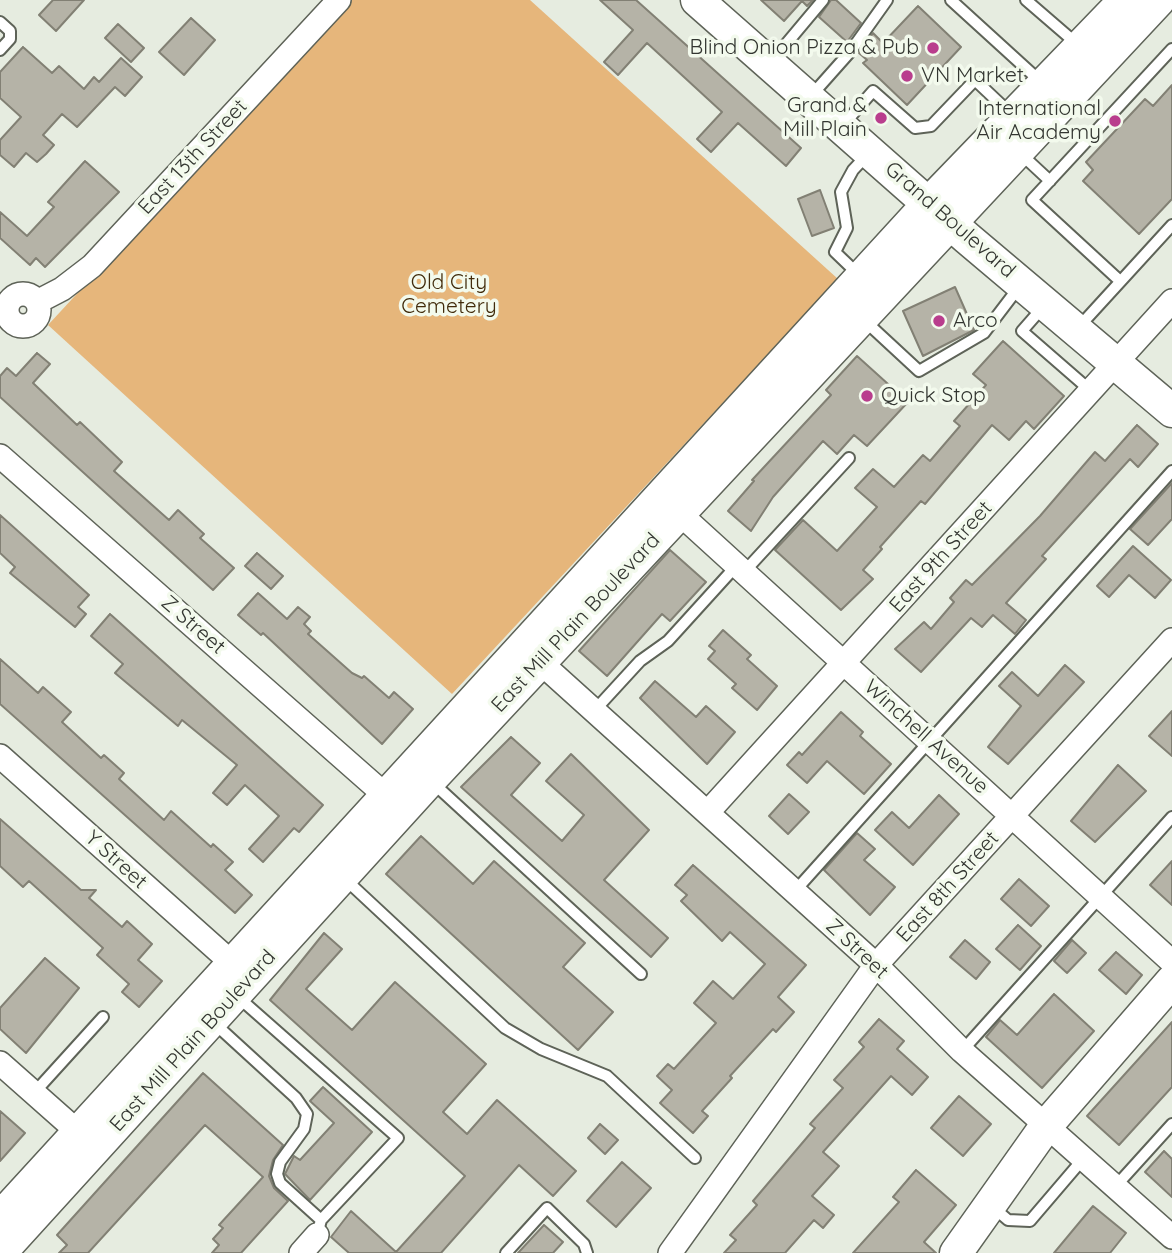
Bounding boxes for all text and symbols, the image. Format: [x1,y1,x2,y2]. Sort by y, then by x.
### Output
place label: Blind Onion Pizza & Pub [690,35,919,61]
marker: Blind Onion Pizza & Pub [925,40,941,56]
place label: VN Market [921,63,1024,89]
marker: VN Market [899,68,915,84]
place label: Grand & Mill Plain [783,93,867,143]
street label: East 13th Street [133,94,253,220]
place label: International Air Academy [976,96,1101,146]
marker: Grand & Mill Plain [873,110,889,126]
marker: International Air Academy [1107,113,1123,129]
street label: Grand Boulevard [880,157,1020,283]
park label: Old City Cemetery [401,270,497,320]
place label: Arco [953,308,998,334]
marker: Arco [931,313,947,329]
place label: Quick Stop [881,383,986,409]
marker: Quick Stop [859,388,875,404]
street label: East 9th Street [884,496,998,618]
street label: East Mill Plain Boulevard [486,528,666,718]
street label: Z Street [156,590,230,660]
street label: Winchell Avenue [859,675,993,799]
street label: Y Street [80,826,152,894]
street label: East 8th Street [892,826,1004,948]
street label: Z Street [820,914,894,984]
street label: East Mill Plain Boulevard [105,945,281,1137]

